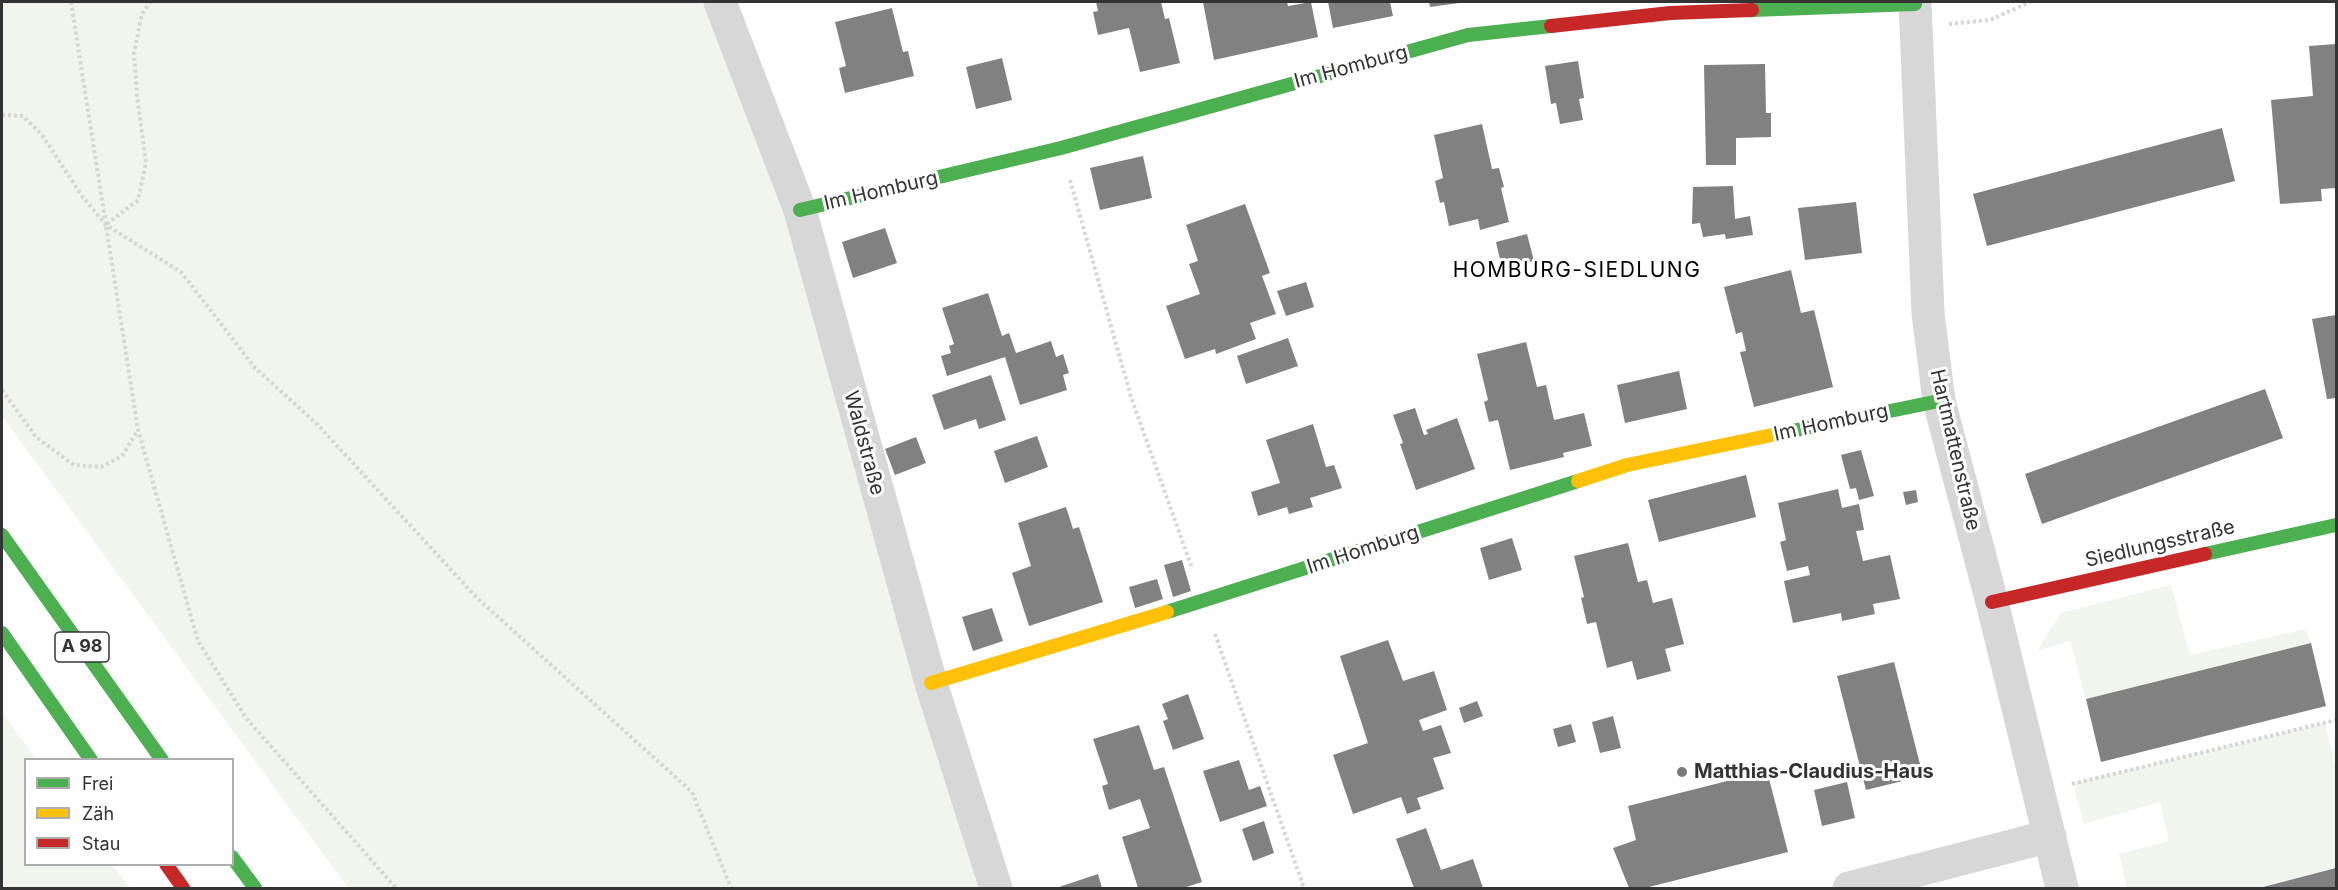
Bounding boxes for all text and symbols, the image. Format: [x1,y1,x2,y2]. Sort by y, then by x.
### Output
street label: Im Homburg [1292,40,1410,94]
street label: Im Homburg [822,166,940,216]
district label: HOMBURG-SIEDLUNG [1453,258,1701,284]
street label: Hartmattenstraße [1925,367,1985,533]
street label: Waldstraße [839,388,889,498]
street label: Im Homburg [1772,399,1890,447]
street label: Siedlungsstraße [2083,515,2237,573]
street label: Im Homburg [1304,521,1422,579]
road number: A 98 [55,632,109,662]
legend [24,758,234,866]
place label: Matthias-Claudius-Haus [1694,760,1934,784]
marker: Matthias-Claudius-Haus [1675,765,1689,779]
text: Frei [82,773,113,794]
text: Zäh [82,803,114,824]
text: Stau [82,833,120,854]

